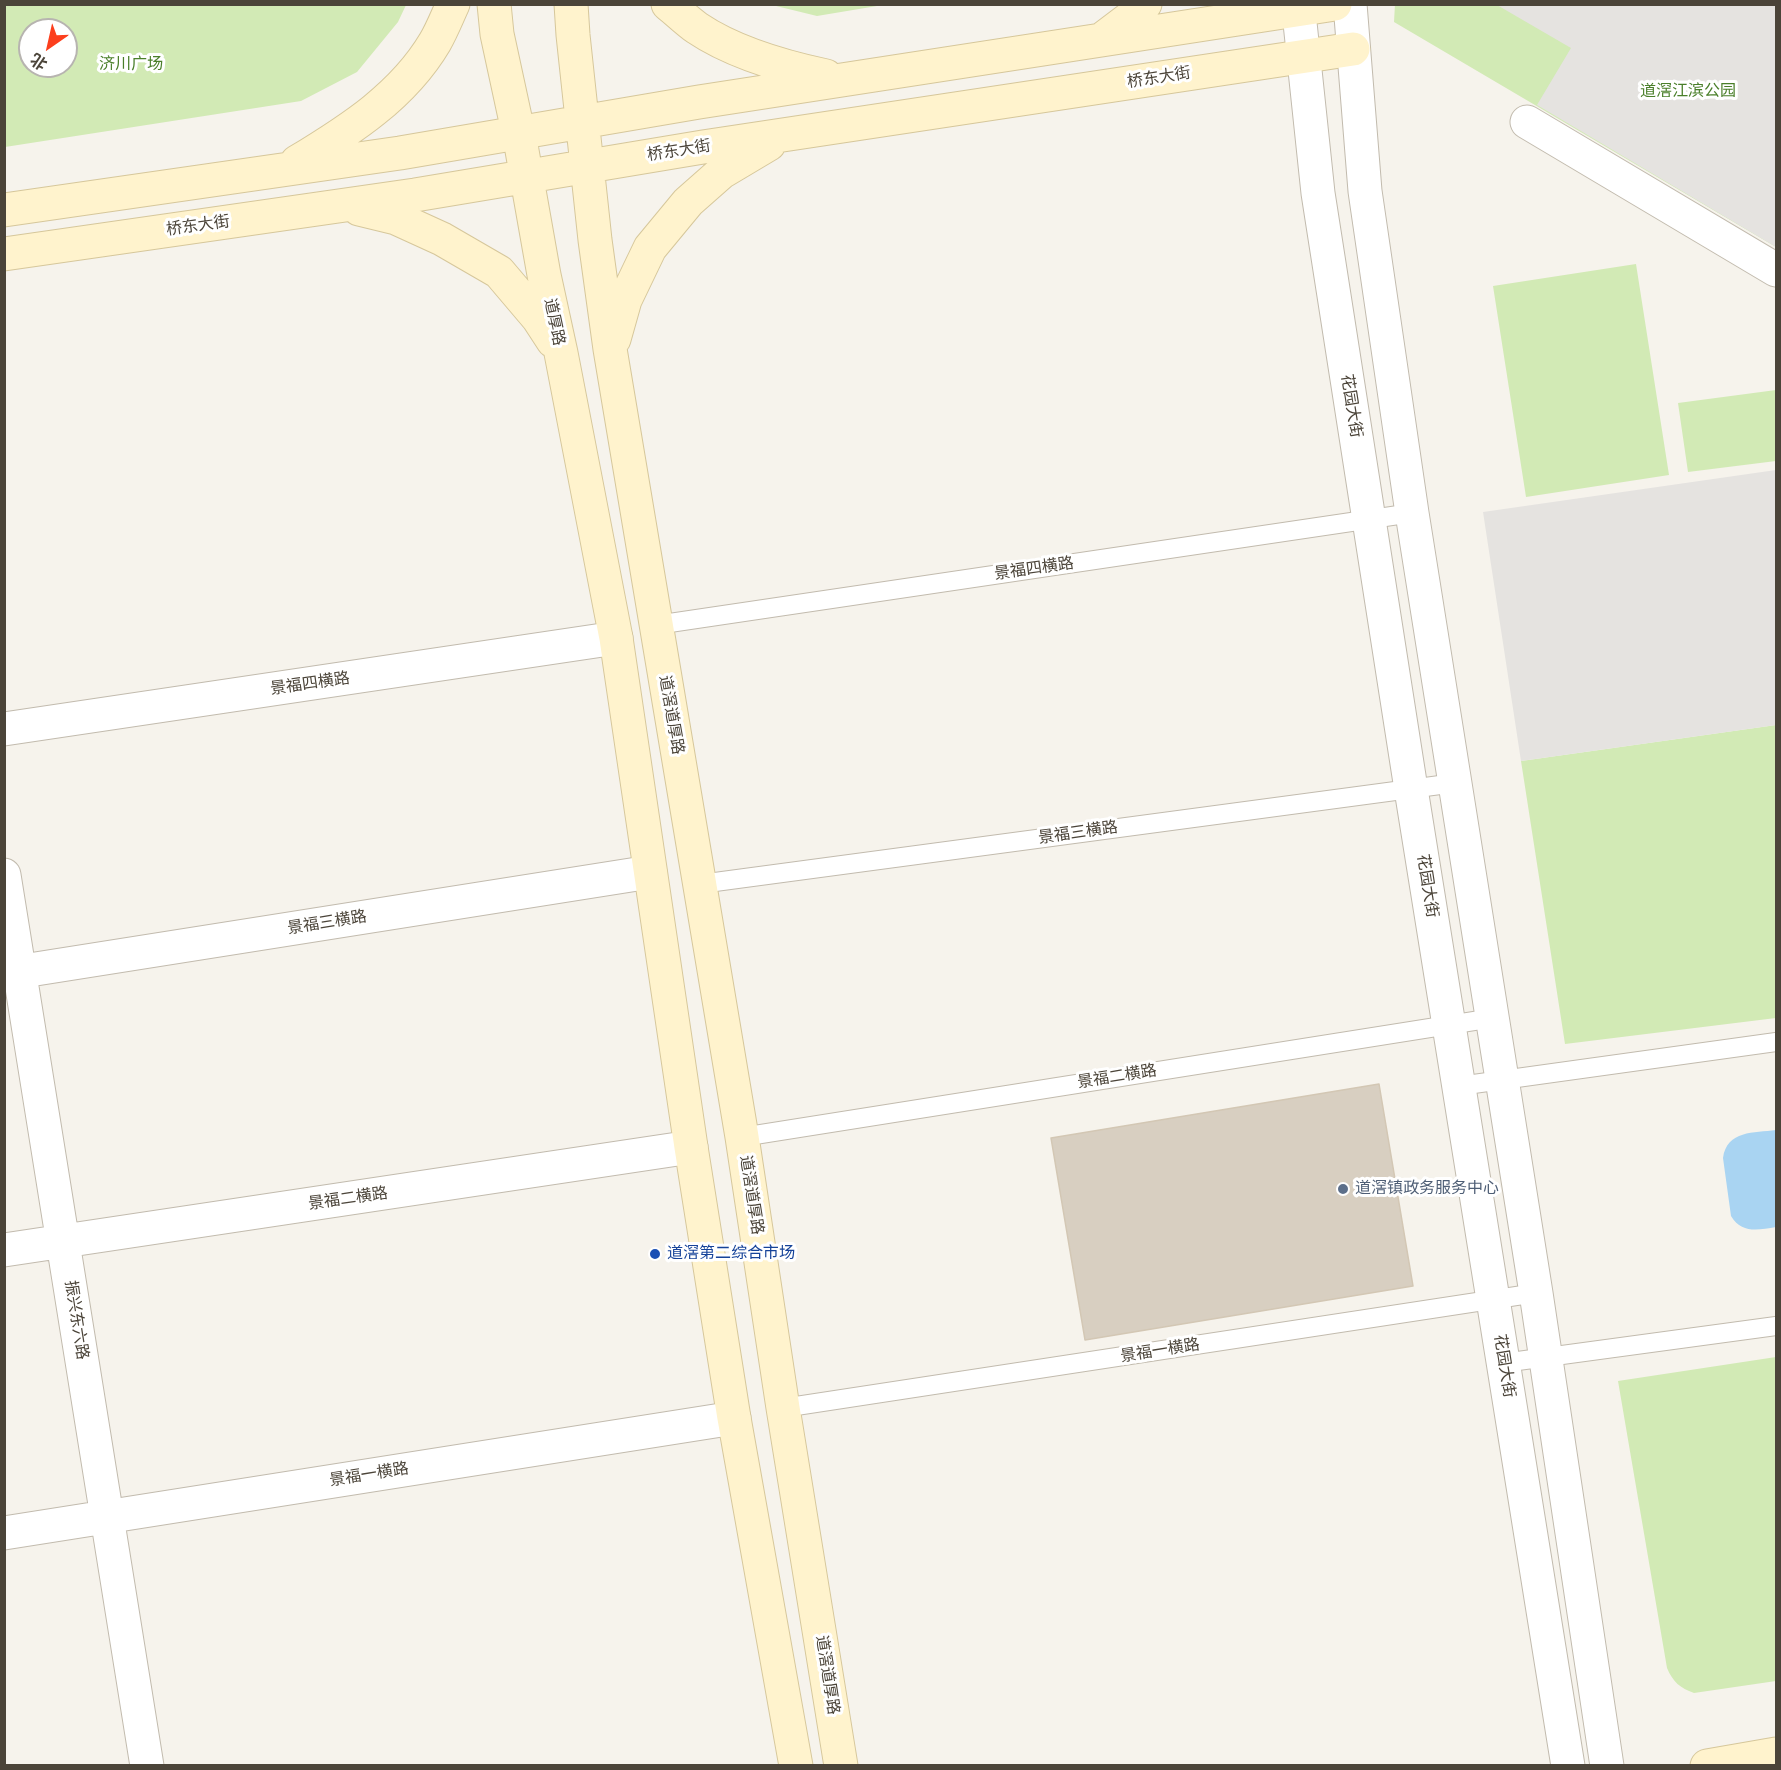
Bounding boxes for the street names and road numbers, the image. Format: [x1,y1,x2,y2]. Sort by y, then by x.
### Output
street label: 桥东大街 [1126,64,1192,92]
street label: 桥东大街 [646,137,712,165]
street label: 桥东大街 [165,212,231,240]
street label: 道厚路 [540,297,568,347]
street label: 花园大街 [1337,373,1365,439]
street label: 景福四横路 [993,554,1075,584]
street label: 景福四横路 [269,669,351,699]
street label: 道滘道厚路 [655,674,687,756]
street label: 景福三横路 [1037,818,1119,848]
street label: 花园大街 [1413,853,1441,919]
street label: 景福三横路 [286,907,368,939]
street label: 景福二横路 [1076,1061,1158,1093]
street label: 道滘道厚路 [735,1154,767,1236]
street label: 景福二横路 [307,1184,389,1214]
street label: 振兴东六路 [60,1279,92,1361]
street label: 花园大街 [1490,1333,1518,1399]
street label: 景福一横路 [1119,1335,1201,1367]
street label: 景福一横路 [328,1459,410,1491]
street label: 道滘道厚路 [811,1634,843,1716]

